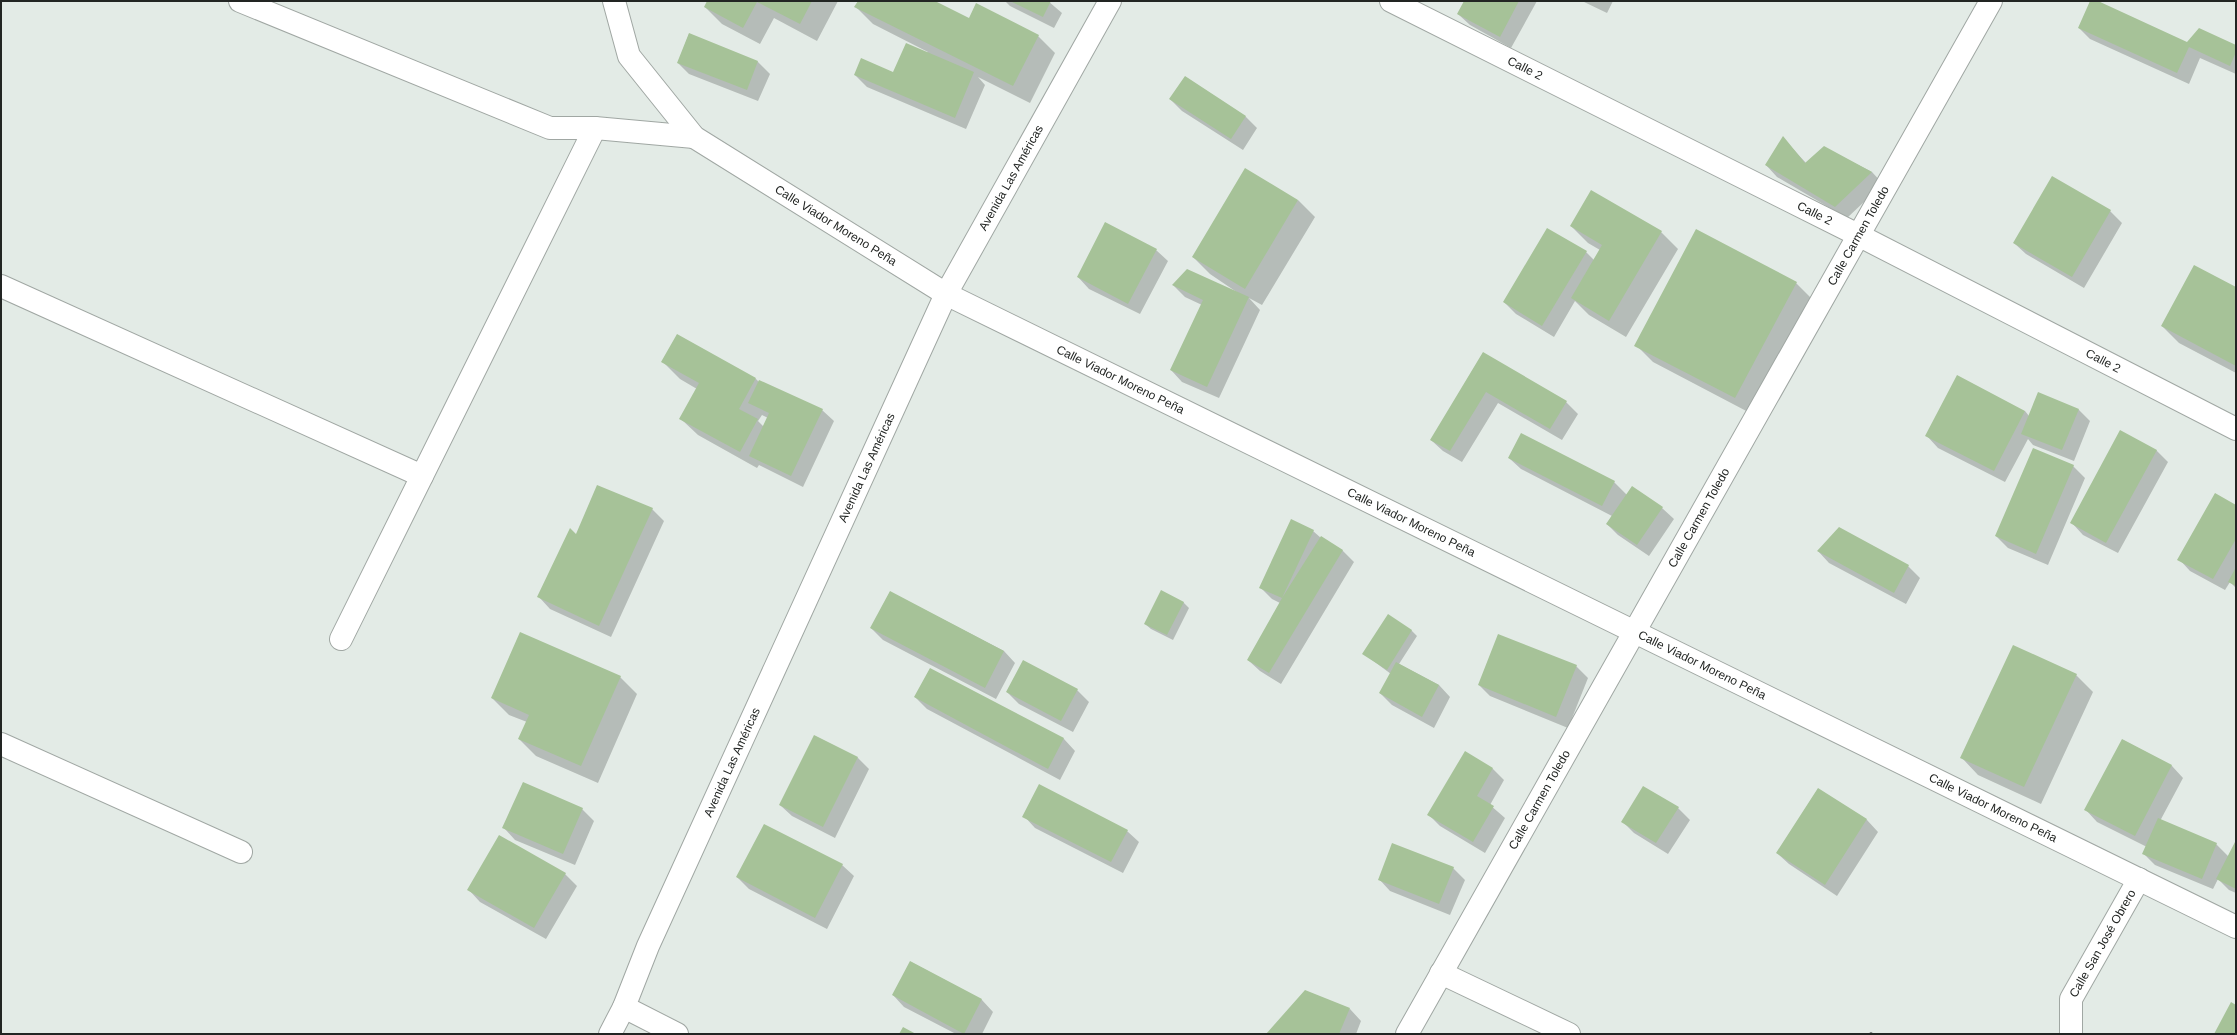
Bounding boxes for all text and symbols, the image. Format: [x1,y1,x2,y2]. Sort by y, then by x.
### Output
street label: Calle 2 [1505,54,1545,83]
street label: Avenida Las Américas [976,123,1046,233]
street label: Calle Viador Moreno Peña [772,182,900,269]
street label: Calle Carmen Toledo [1825,183,1892,288]
street label: Calle 2 [1795,199,1835,228]
street label: Calle Viador Moreno Peña [1054,342,1187,417]
street label: Calle 2 [2083,346,2123,376]
street label: Avenida Las Américas [836,411,898,525]
street label: Calle Carmen Toledo [1665,465,1733,570]
street label: Calle Viador Moreno Peña [1345,485,1478,560]
street label: Calle Viador Moreno Peña [1636,628,1769,702]
street label: Avenida Las Américas [701,705,763,819]
street label: Calle Carmen Toledo [1506,747,1573,852]
street label: Calle Viador Moreno Peña [1927,770,2060,845]
street label: Calle San José Obrero [2066,887,2139,1000]

